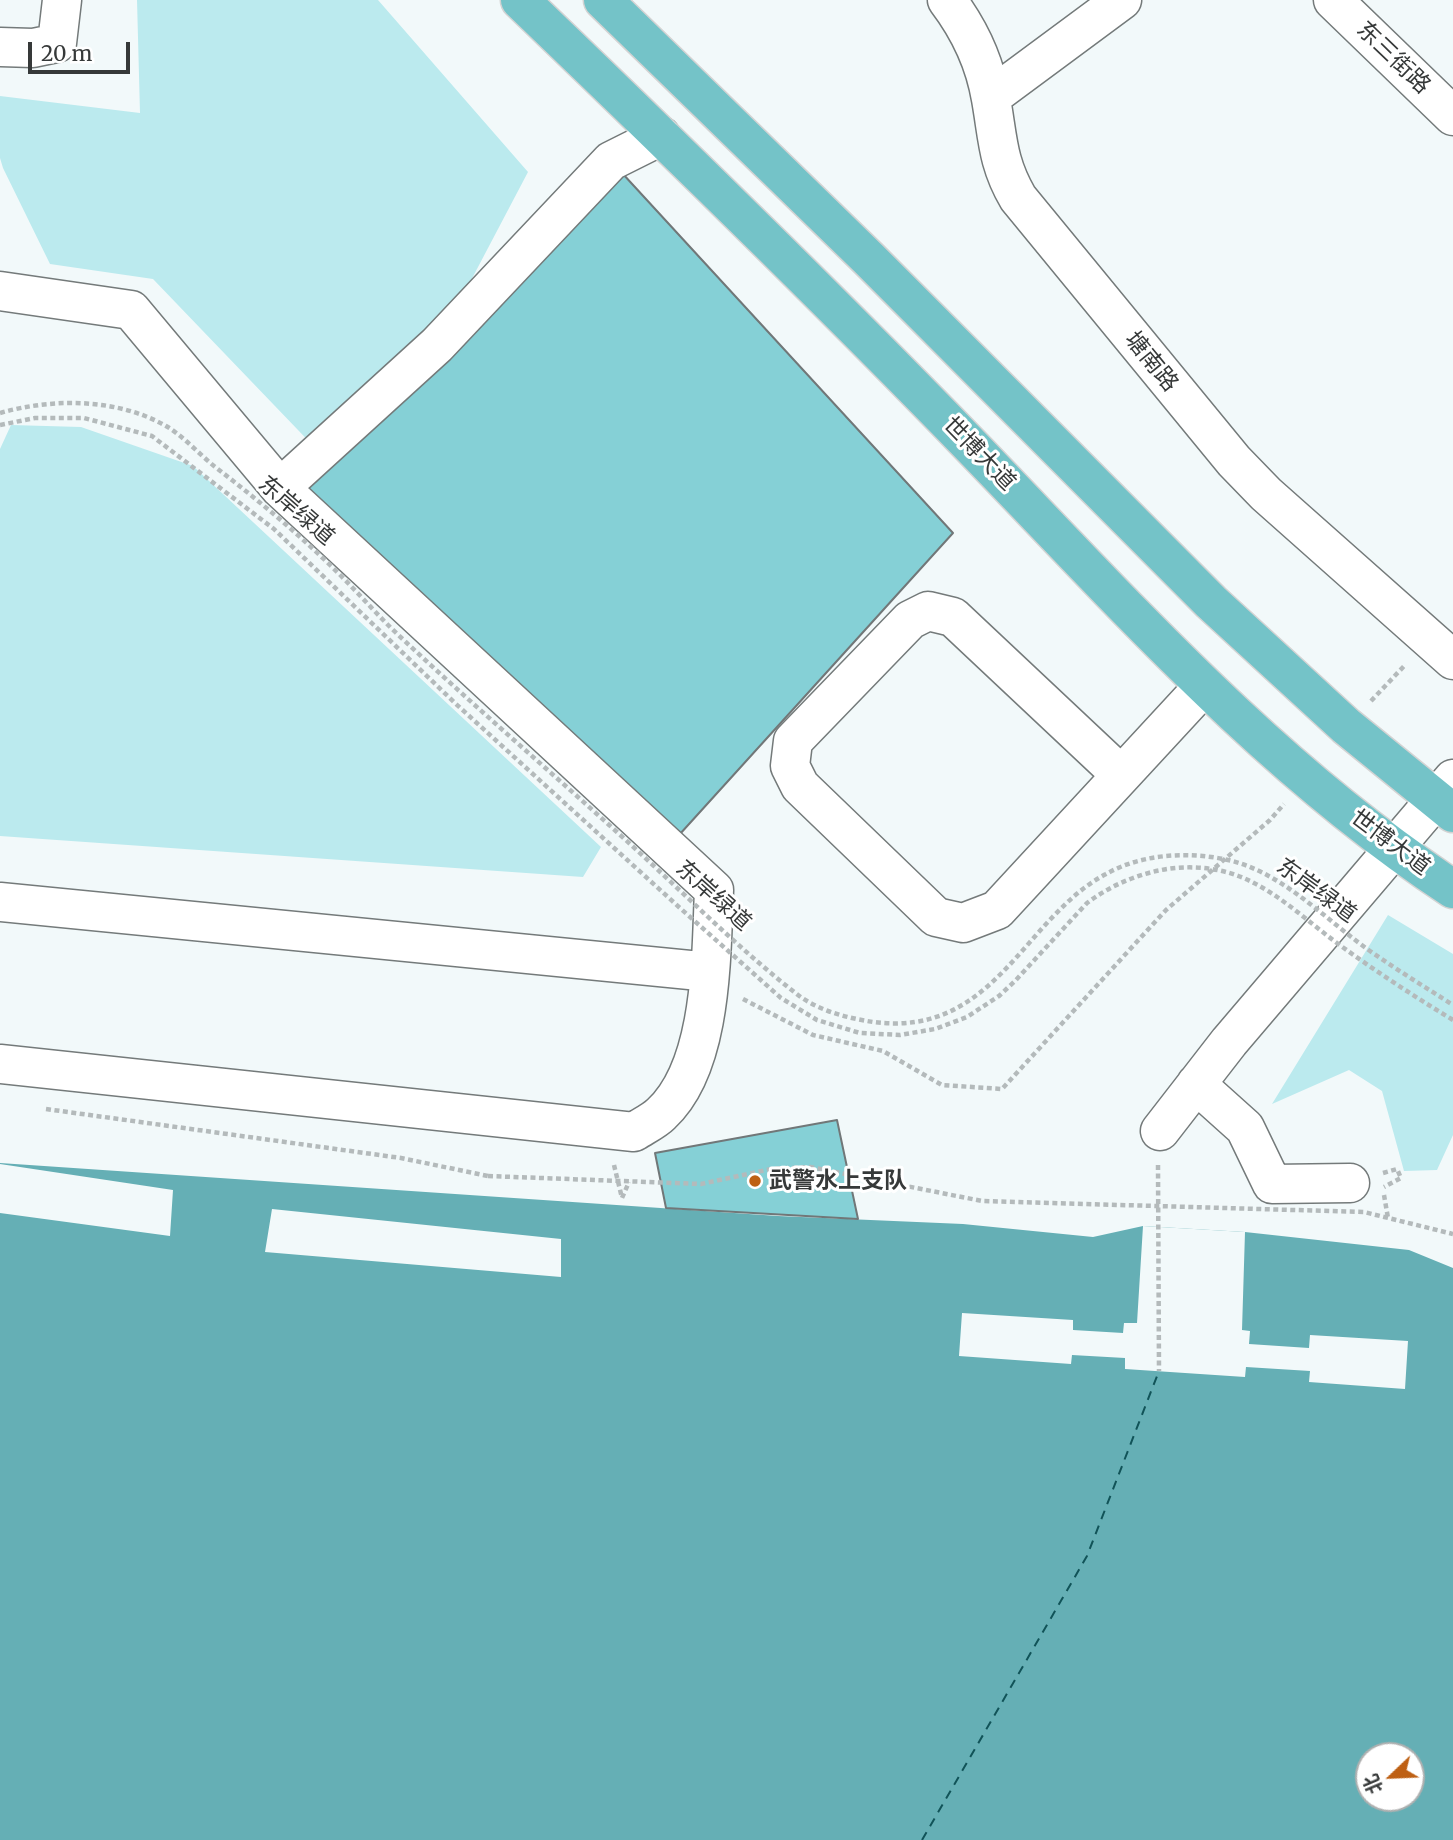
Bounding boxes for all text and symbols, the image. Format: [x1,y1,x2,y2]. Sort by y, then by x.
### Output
street label: 东三街路 [1350,16,1436,100]
scale bar [32,28,133,72]
text: 20 m [41,40,92,67]
street label: 塘南路 [1119,327,1183,397]
street label: 世博大道 [937,411,1021,497]
street label: 东岸绿道 [252,470,340,552]
street label: 世博大道 [1345,804,1435,882]
street label: 东岸绿道 [1271,853,1361,929]
street label: 东岸绿道 [670,855,756,937]
place label: 武警水上支队 [769,1167,907,1195]
marker: 武警水上支队 [747,1173,763,1189]
north arrow [1355,1742,1425,1812]
text: 北 [1358,1771,1387,1798]

